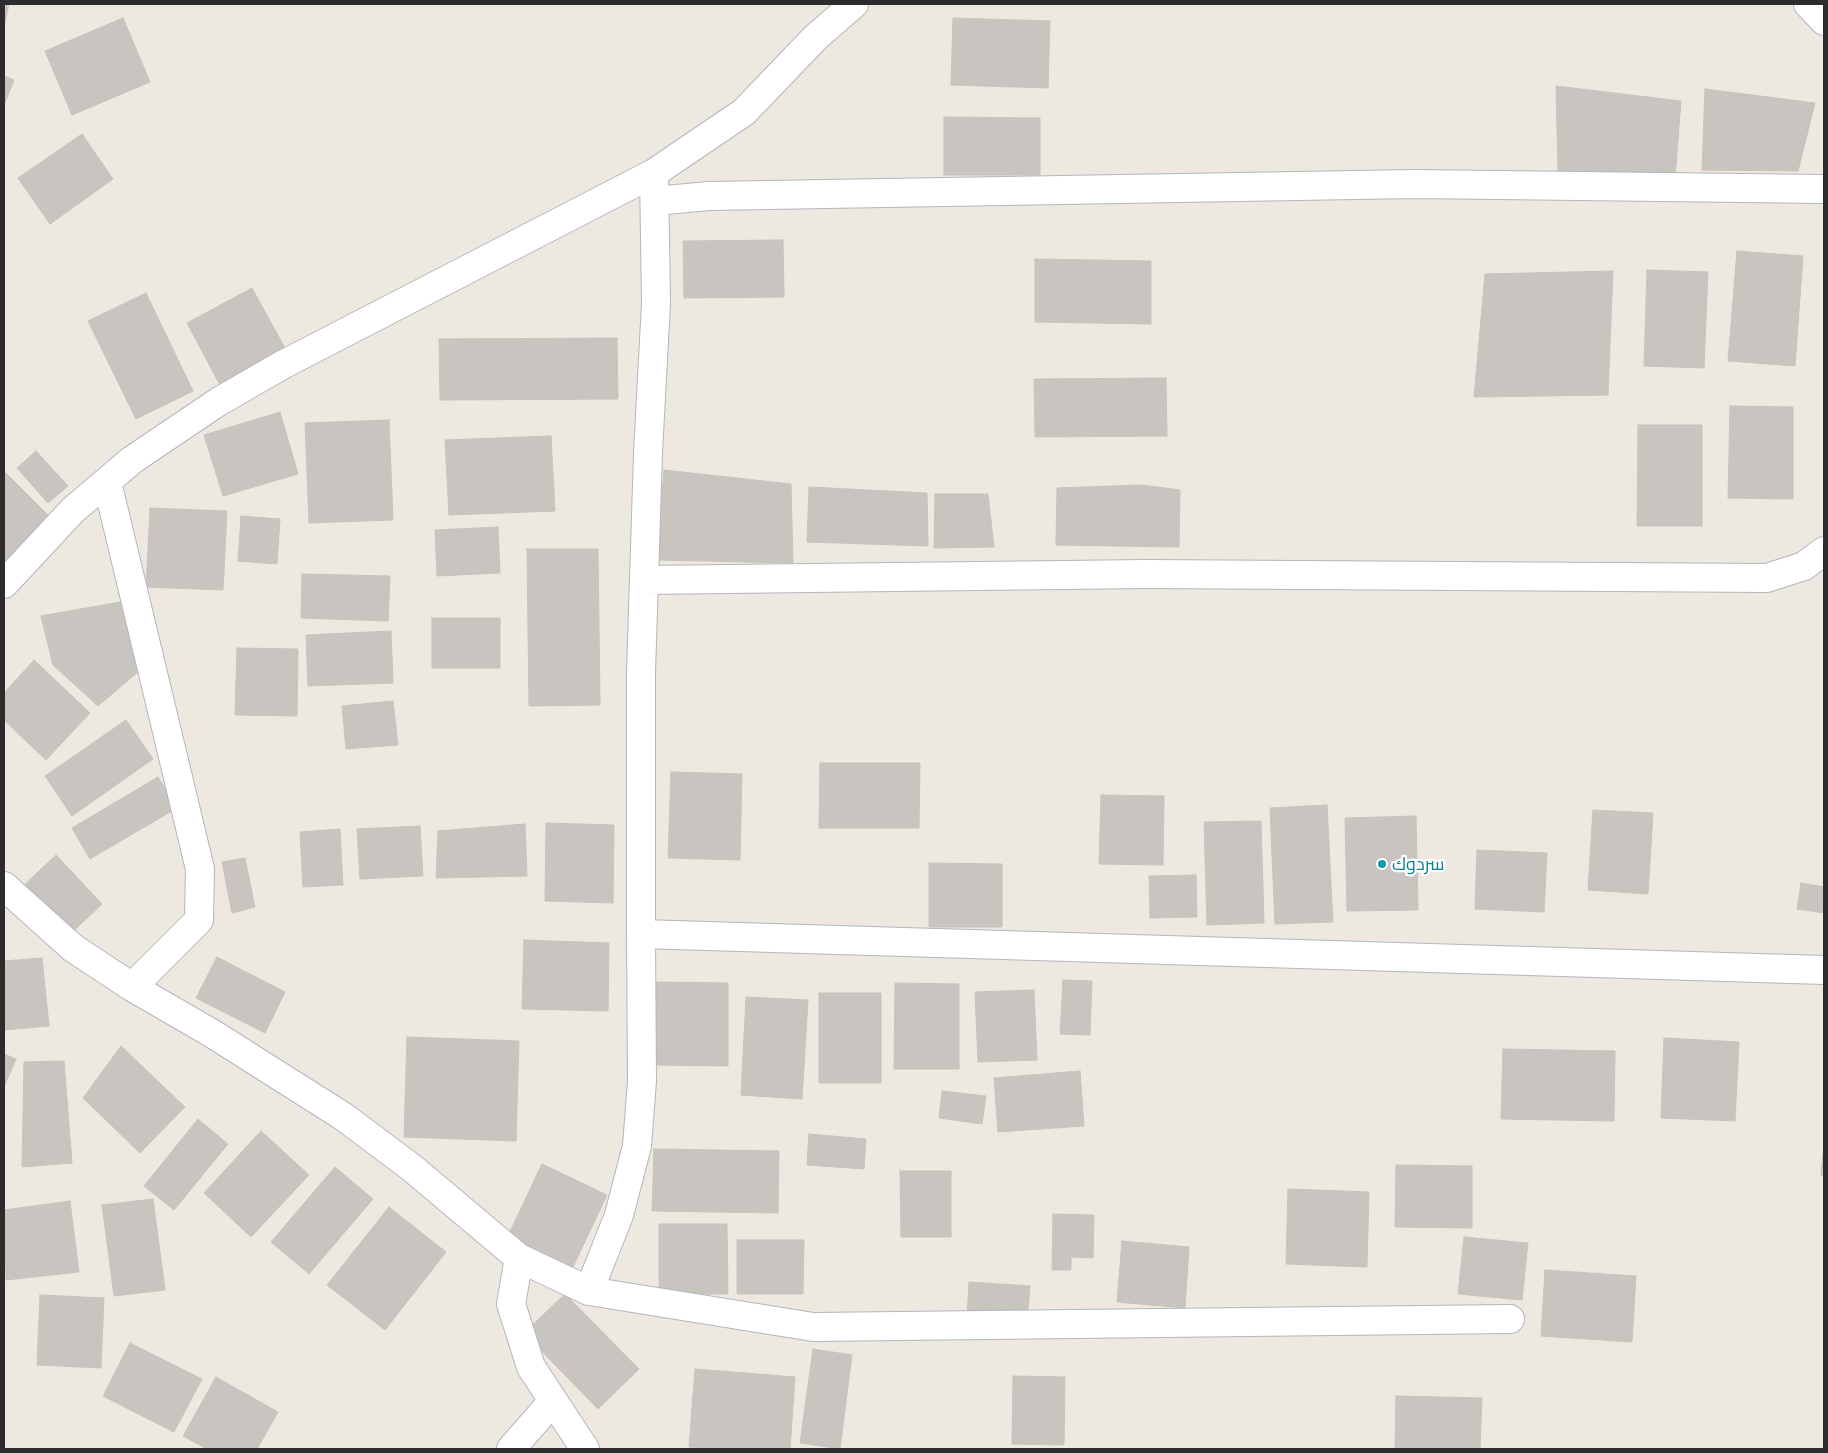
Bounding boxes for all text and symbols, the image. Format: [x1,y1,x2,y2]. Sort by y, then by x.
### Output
place label: سردوك [1392,853,1445,875]
marker: سردوك [1376,858,1388,870]

